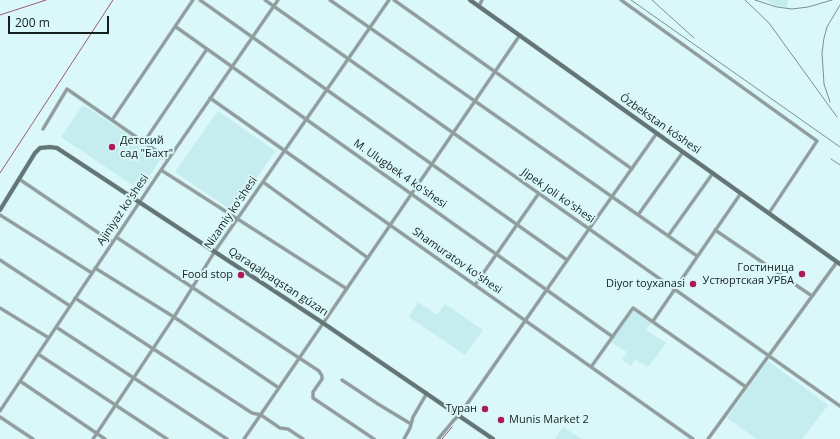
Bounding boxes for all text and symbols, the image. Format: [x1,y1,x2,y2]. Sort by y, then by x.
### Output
scale bar [10,8,111,34]
text: 200 m [15,14,50,31]
street label: Ózbekstan kóshesi [617,91,703,157]
place label: Детский сад "Бахт" [120,134,173,160]
street label: M. Ulugbek 4 ko'shesi [351,137,449,211]
marker: Детский сад "Бахт" [107,142,117,152]
street label: Jipek Joli ko'shesi [519,166,597,226]
street label: Ajiniyaz ko'shesi [94,172,152,248]
street label: Nizamiy ko'shesi [202,174,260,252]
street label: Shamuratov ko'shesi [410,225,504,297]
street label: Qaraqalpaqstan gúzarı [226,245,330,319]
place label: Гостиница Устюртская УРБА [703,261,794,287]
place label: Food stop [182,268,233,282]
marker: Гостиница Устюртская УРБА [797,269,807,279]
marker: Food stop [236,270,246,280]
place label: Diyor toyxanasi [606,277,685,291]
marker: Diyor toyxanasi [688,279,698,289]
place label: Туран [446,402,477,416]
marker: Туран [480,404,490,414]
place label: Munis Market 2 [509,413,589,427]
marker: Munis Market 2 [496,415,506,425]

